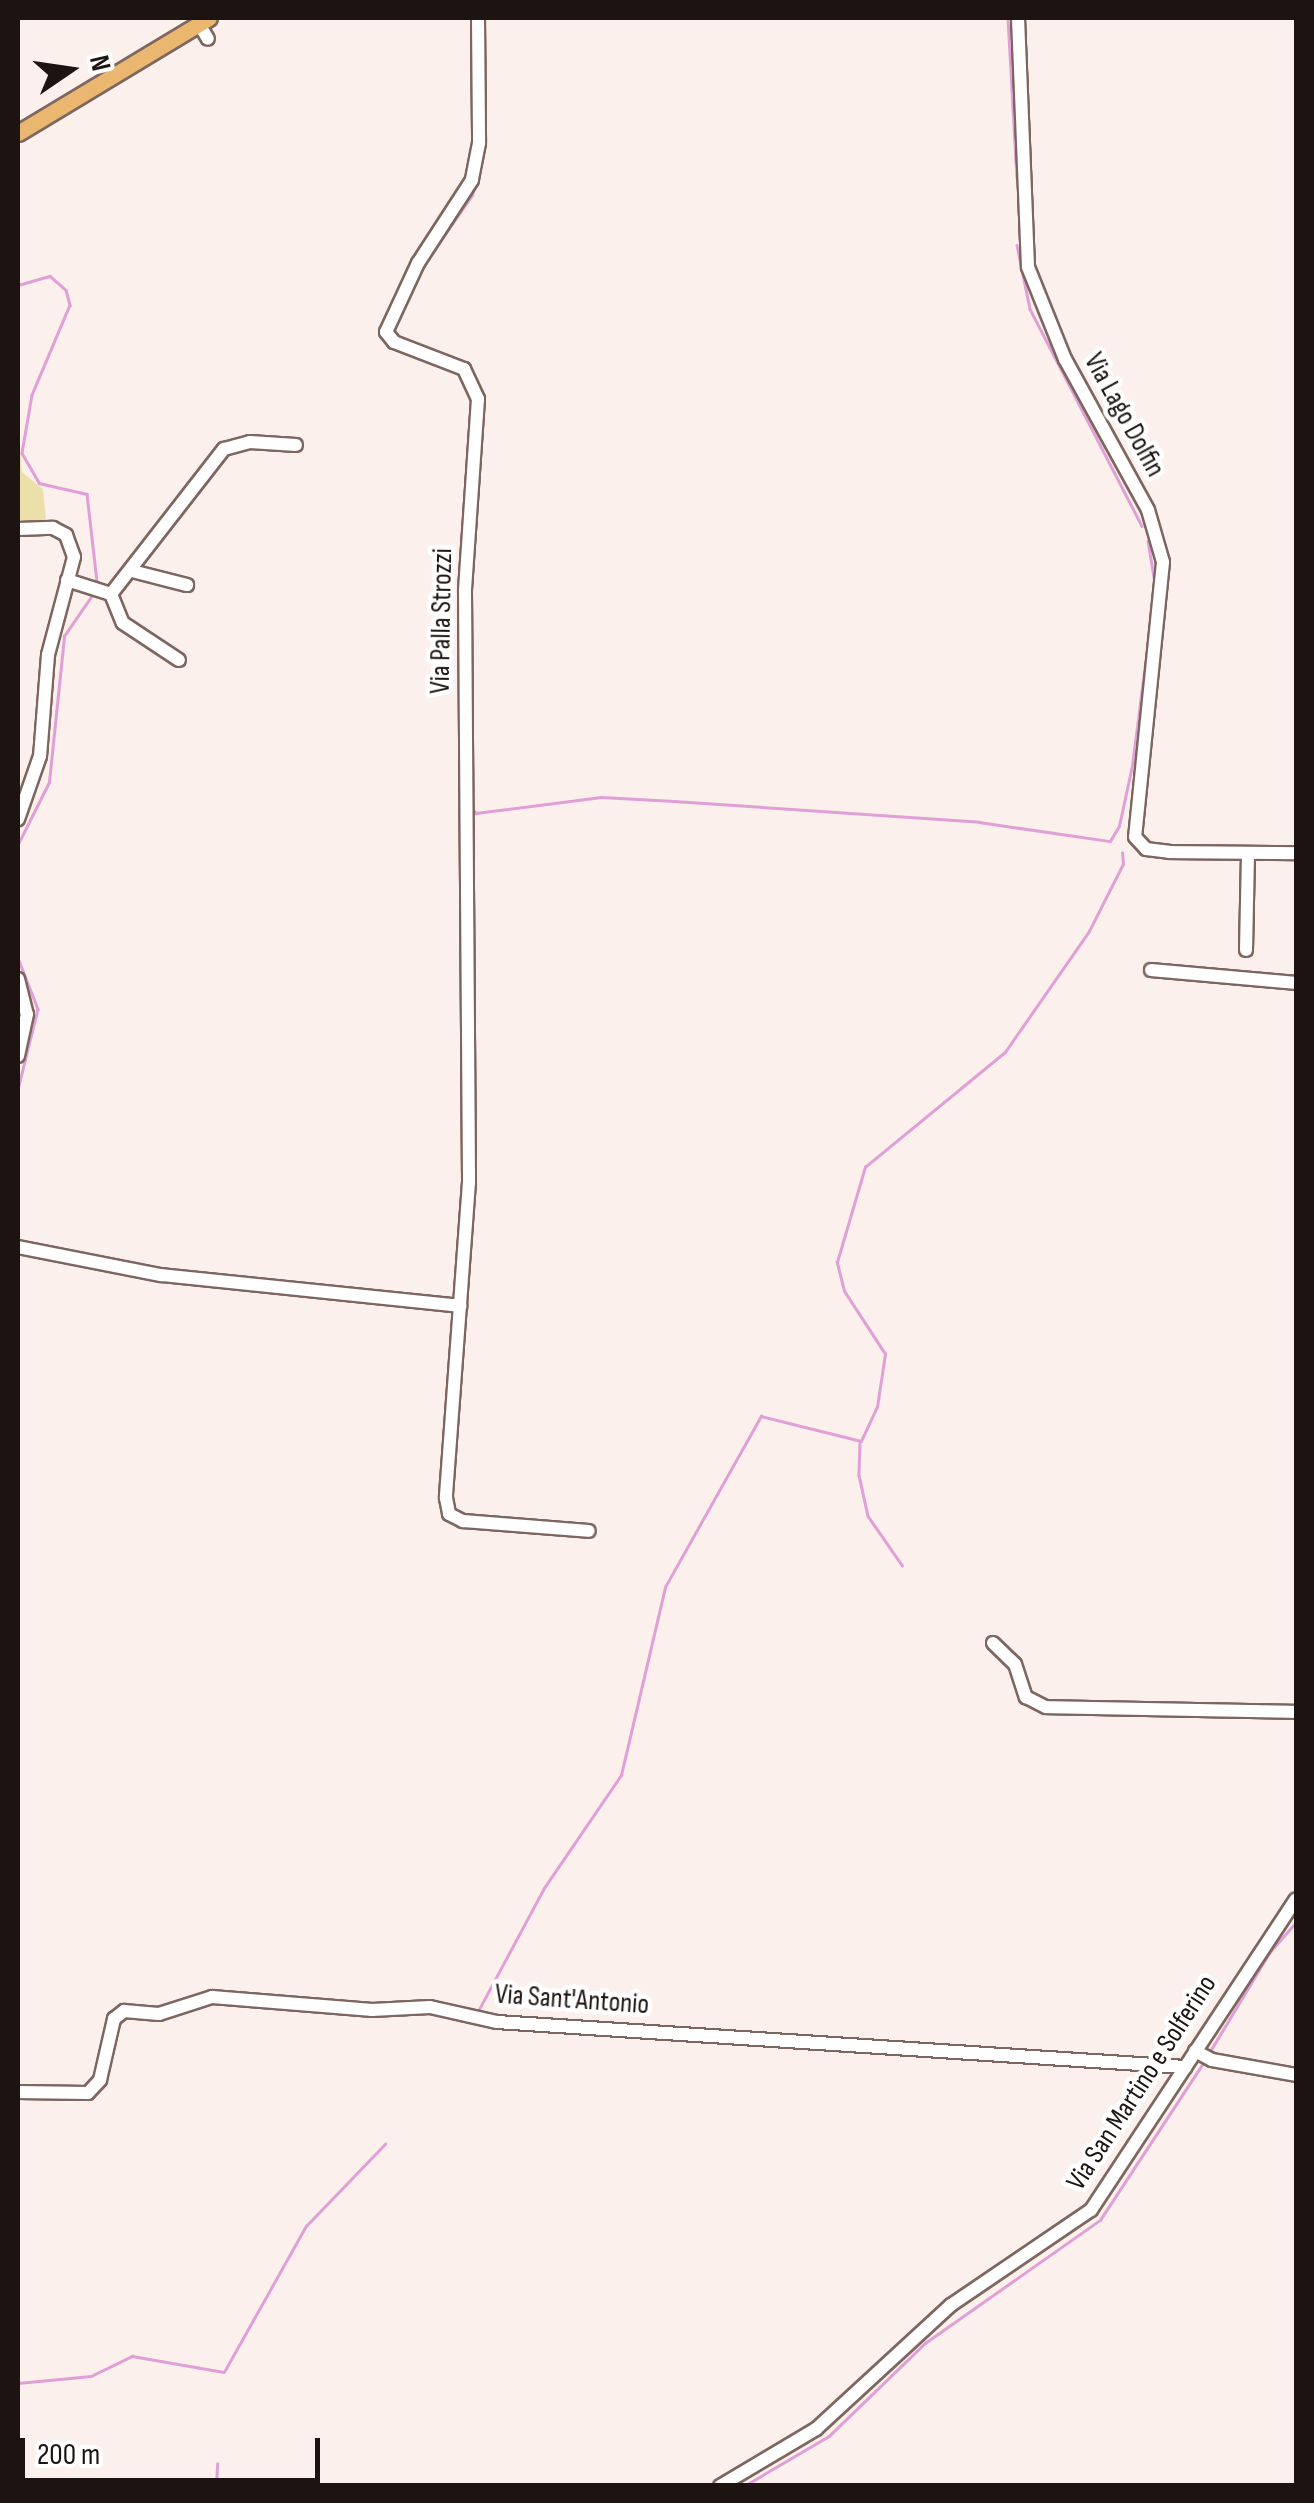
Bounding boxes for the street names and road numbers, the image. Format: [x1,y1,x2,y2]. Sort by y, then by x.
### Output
street label: Via Lago Dolfin [1076,347,1172,483]
street label: Via Palla Strozzi [424,548,460,694]
street label: Via San Martino e Solferino [1060,1969,1224,2197]
street label: Via Sant'Antonio [494,1978,650,2022]

